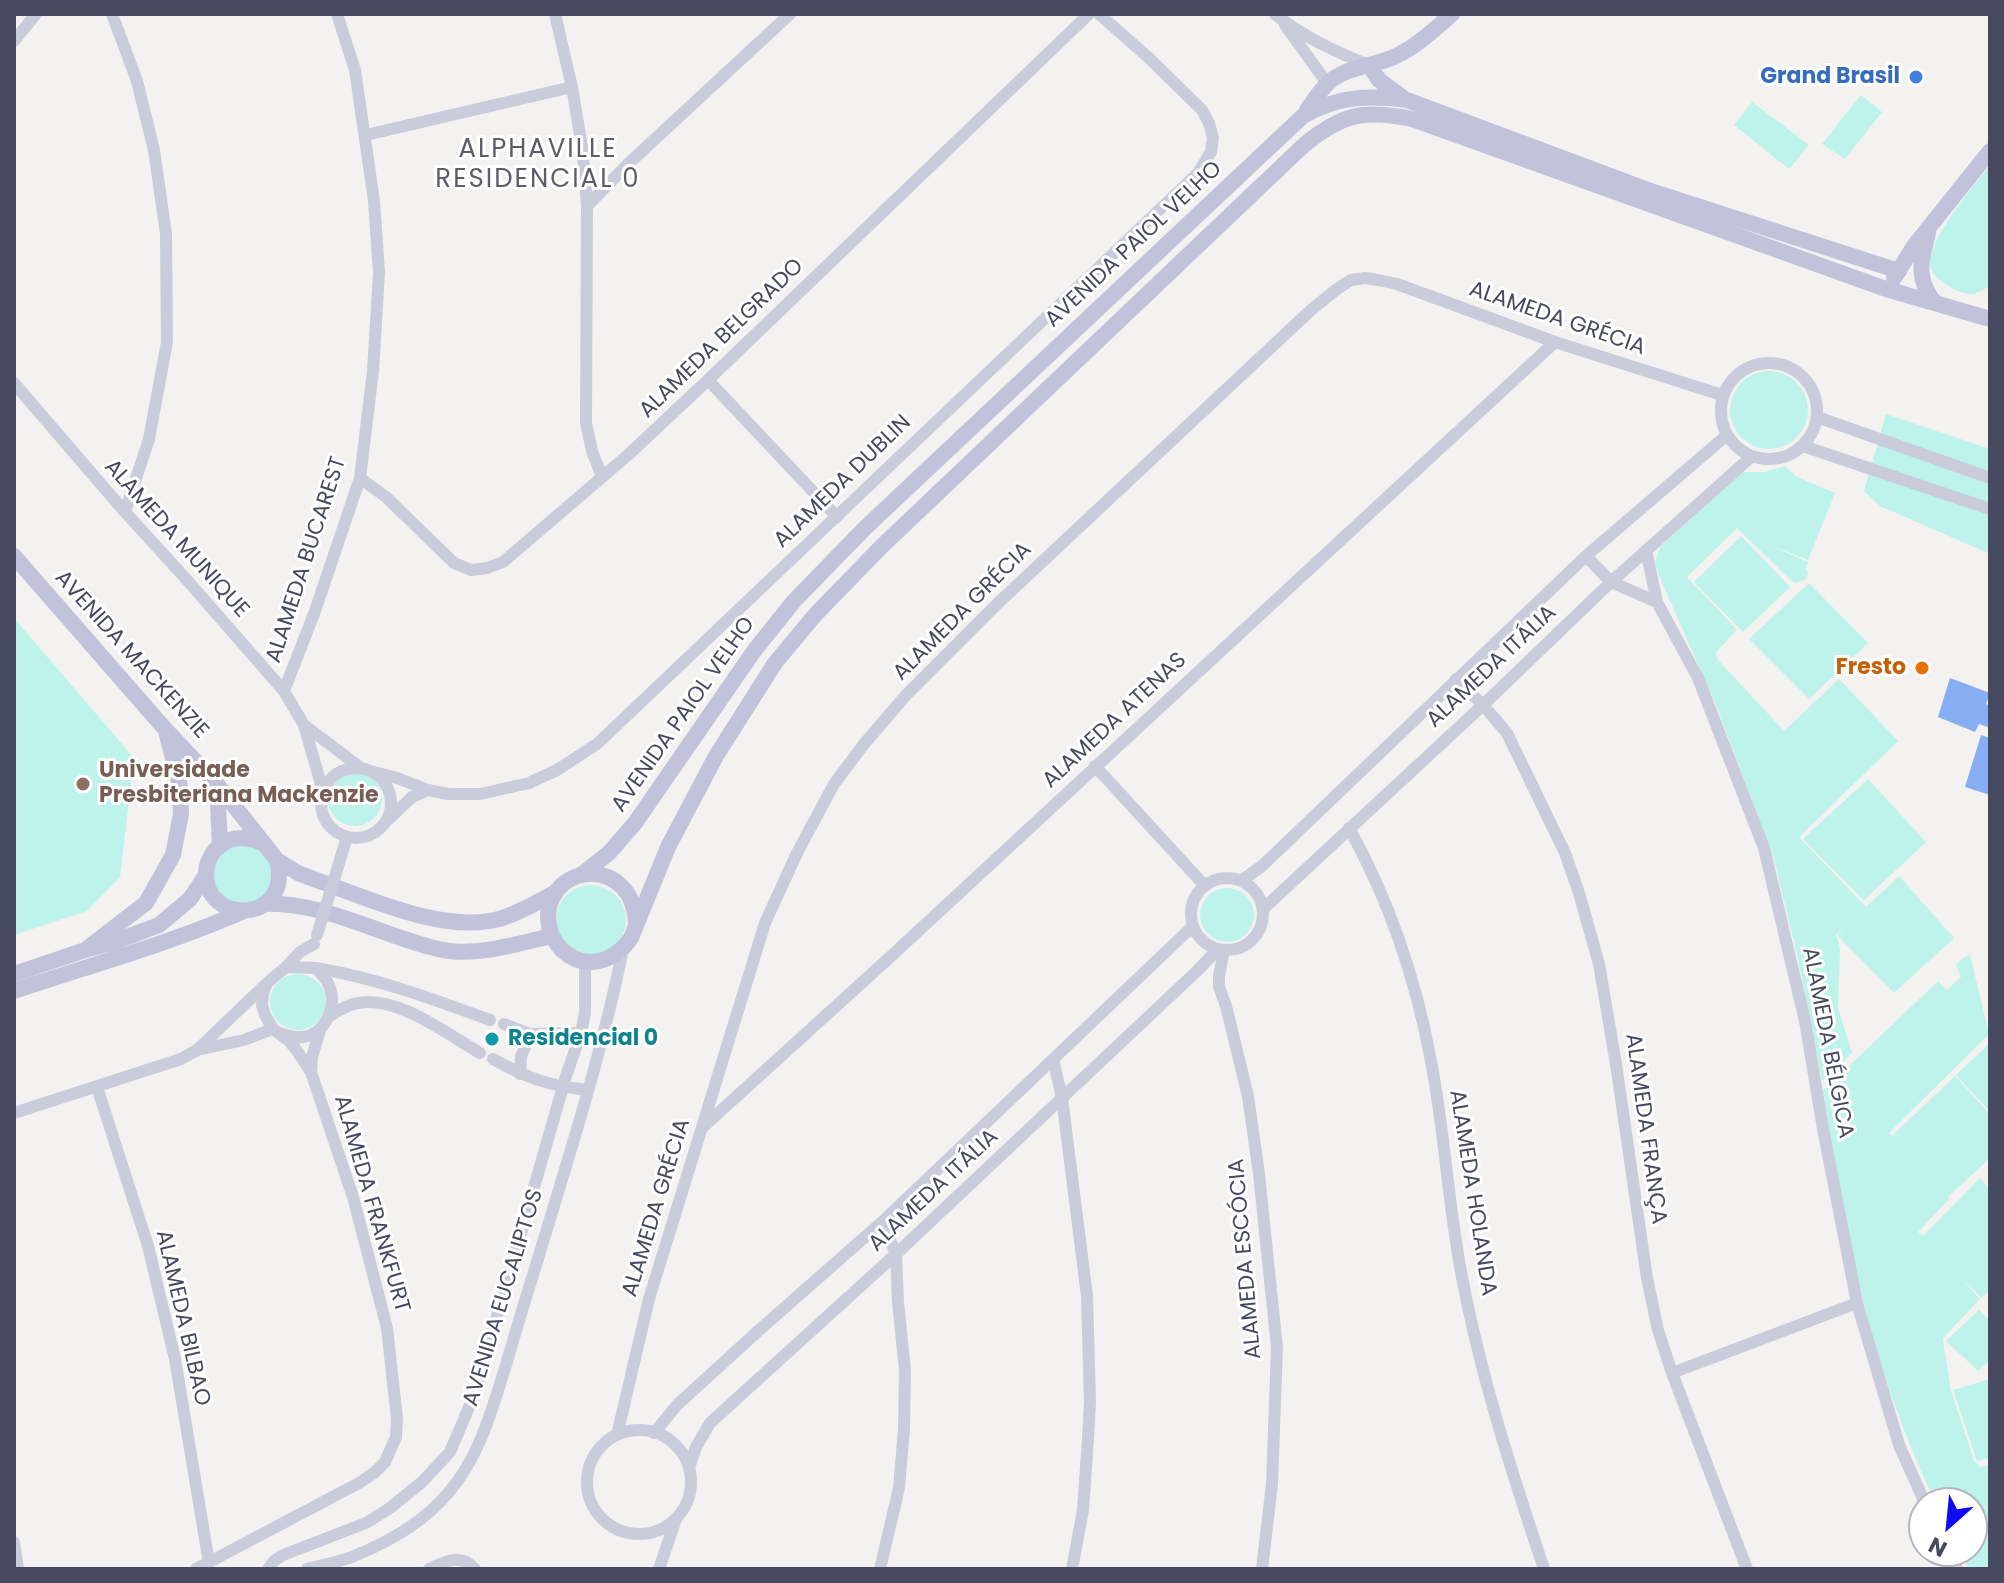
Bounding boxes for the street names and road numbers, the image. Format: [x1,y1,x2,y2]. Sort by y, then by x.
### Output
street label: AVENIDA PAIOL VELHO [1040,156,1228,334]
street label: ALAMEDA BELGRADO [634,254,810,424]
street label: ALAMEDA GRÉCIA [1465,276,1649,362]
street label: ALAMEDA DUBLIN [769,410,917,554]
street label: ALAMEDA MUNIQUE [98,454,254,624]
street label: ALAMEDA BUCAREST [261,454,353,666]
street label: ALAMEDA GRÉCIA [888,537,1038,687]
street label: AVENIDA MACKENZIE [48,565,214,745]
street label: ALAMEDA ITÁLIA [1422,600,1562,734]
street label: AVENIDA PAIOL VELHO [607,612,761,818]
street label: ALAMEDA ATENAS [1038,648,1192,794]
street label: ALAMEDA BÉLGICA [1796,945,1858,1141]
street label: ALAMEDA FRANÇA [1619,1032,1671,1226]
street label: ALAMEDA HOLANDA [1443,1088,1501,1298]
street label: ALAMEDA FRANKFURT [327,1092,415,1316]
street label: ALAMEDA GRÉCIA [617,1116,697,1300]
street label: ALAMEDA ITÁLIA [864,1124,1004,1258]
street label: ALAMEDA ESCÓCIA [1224,1158,1268,1360]
street label: AVENIDA EUCALIPTOS [458,1186,550,1410]
street label: ALAMEDA BILBAO [149,1228,215,1408]

